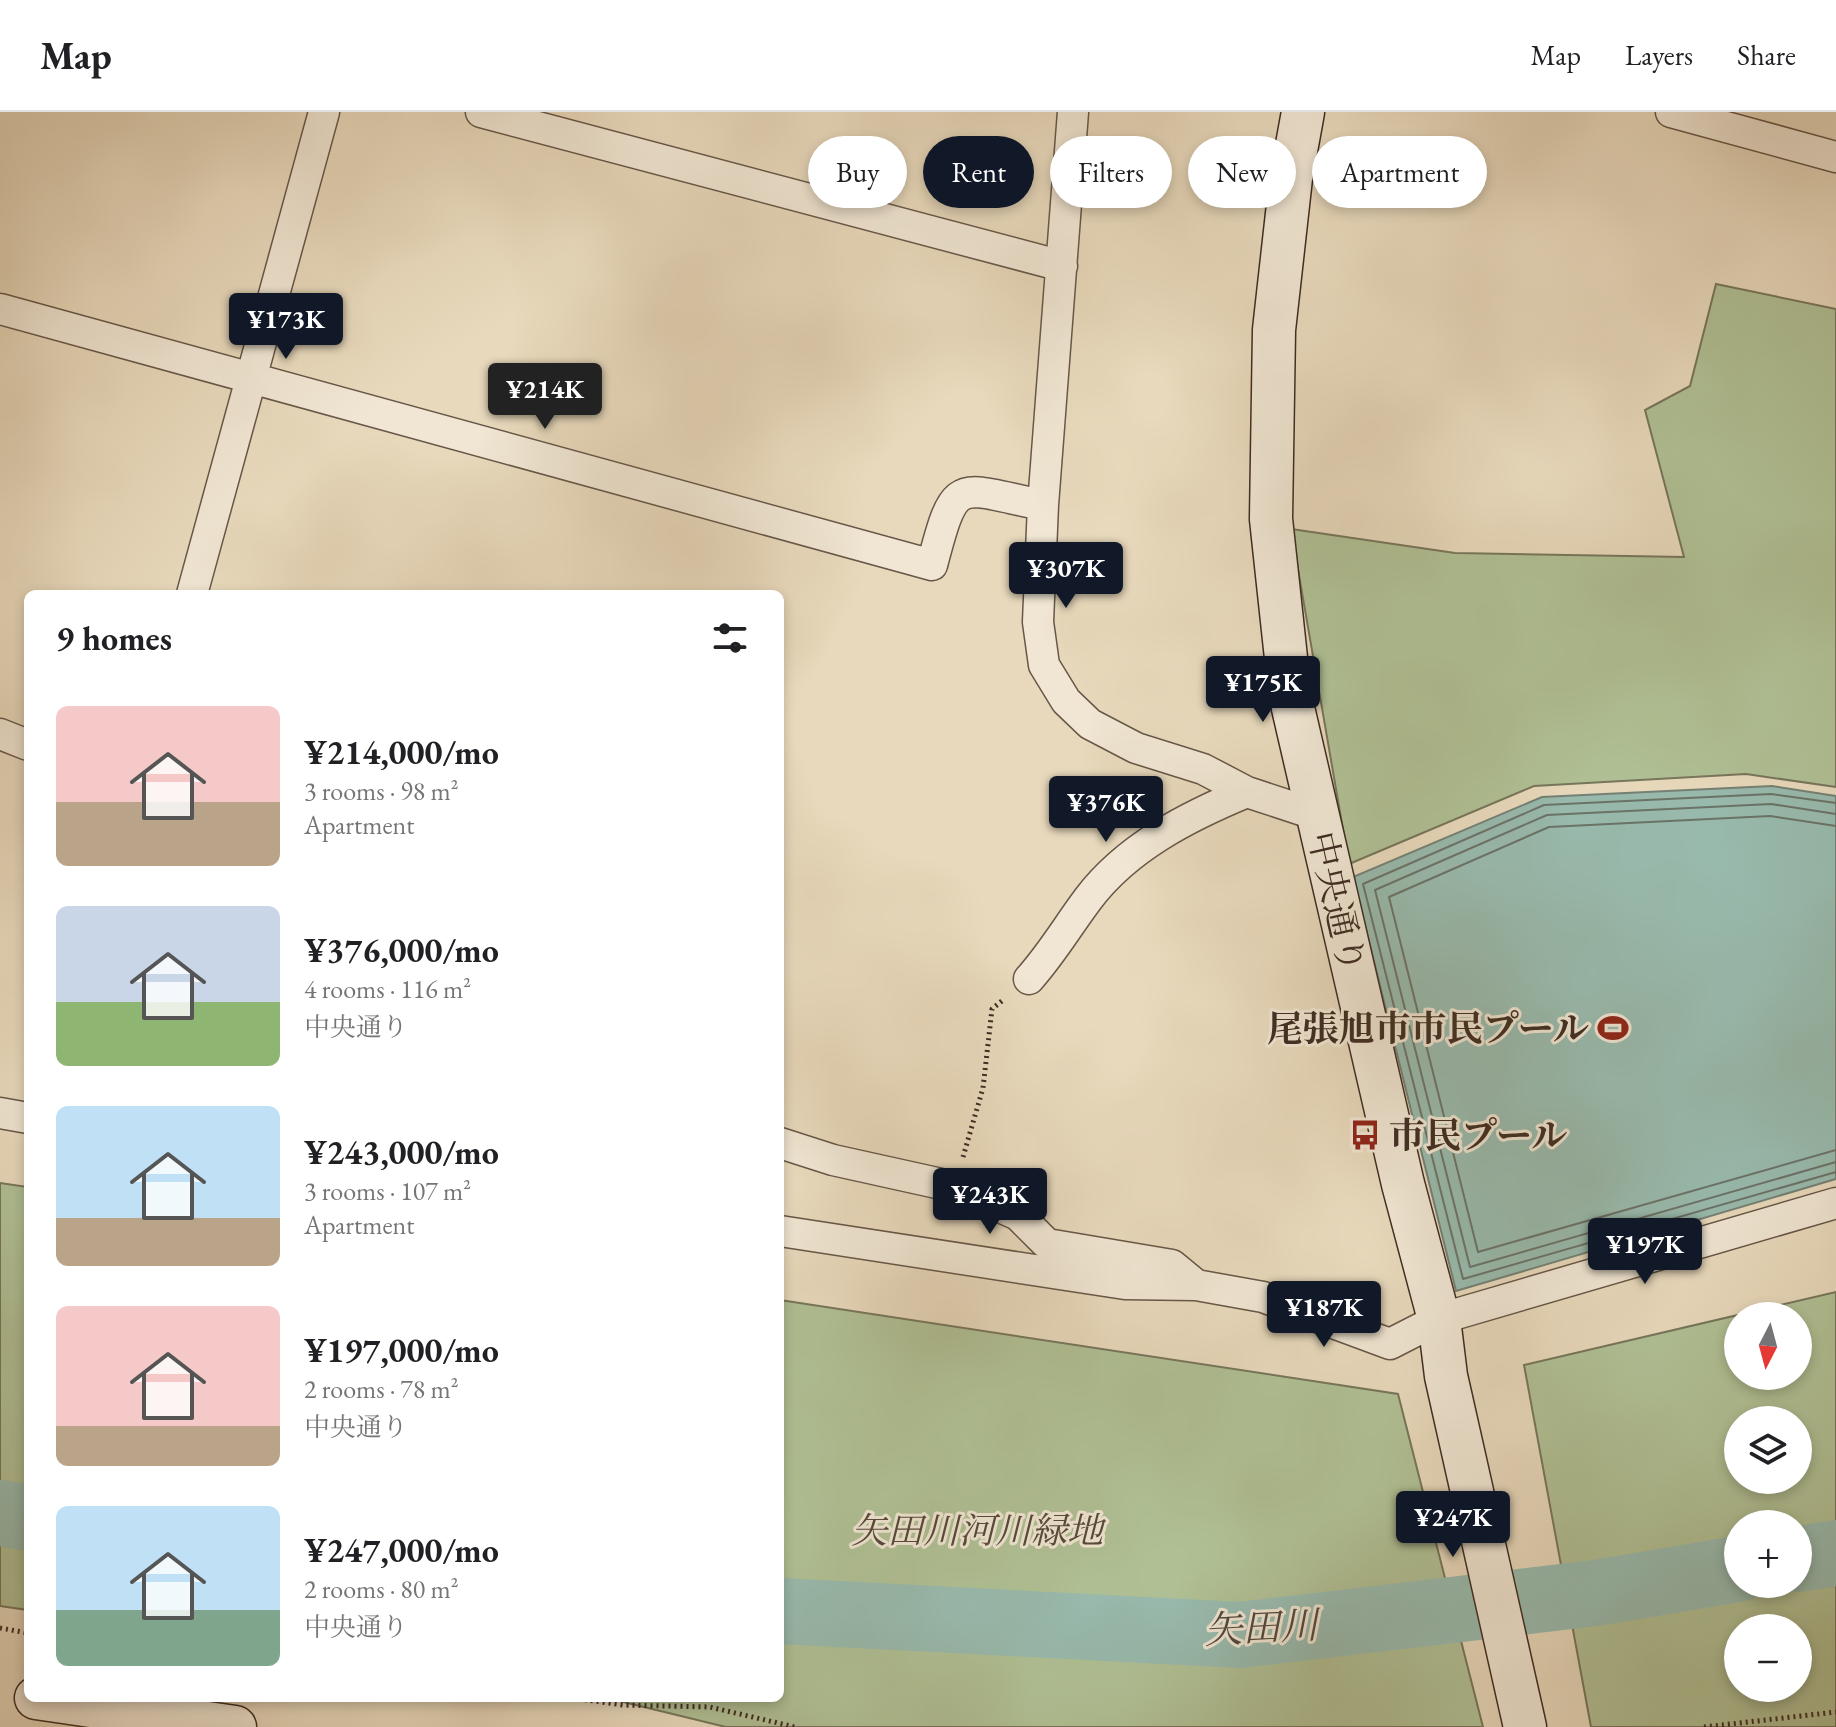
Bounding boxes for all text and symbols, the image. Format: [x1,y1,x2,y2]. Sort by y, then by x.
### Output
text: Map [40,31,112,80]
text: Map [1531,37,1581,73]
text: Layers [1625,37,1693,73]
text: Share [1737,37,1796,73]
chip: Buy [808,136,907,208]
chip: Rent [923,136,1034,208]
chip: Filters [1050,136,1172,208]
chip: New [1188,136,1296,208]
chip: Apartment [1312,136,1487,208]
pin: ¥173K [230,293,342,361]
text: ¥173K [247,302,325,336]
pin: ¥214K [489,363,601,431]
text: ¥214K [506,372,584,406]
pin: ¥307K [1010,542,1122,610]
text: ¥307K [1027,551,1105,585]
text: 9 homes [56,616,172,660]
icon: filters [708,616,752,660]
pin: ¥175K [1207,656,1319,724]
text: ¥175K [1224,665,1302,699]
text: ¥214,000/mo [304,730,499,774]
icon: home [120,738,216,834]
text: 3 rooms · 98 m² [304,774,459,808]
pin: ¥376K [1050,776,1162,844]
text: ¥376K [1067,785,1145,819]
text: Apartment [304,808,414,842]
street label: 中央通り [1298,827,1376,977]
text: ¥376,000/mo [304,928,499,972]
icon: home [120,938,216,1034]
text: 4 rooms · 116 m² [304,972,471,1006]
place label: 尾張旭市市民プール [1267,1005,1589,1052]
text: 中央通り [304,1010,408,1044]
sports icon: 尾張旭市市民プール [1596,1011,1630,1045]
place label: 市民プール [1389,1112,1567,1159]
bus stop icon: 市民プール [1348,1118,1382,1152]
text: ¥243,000/mo [304,1130,499,1174]
icon: home [120,1138,216,1234]
pin: ¥243K [934,1168,1046,1236]
text: 3 rooms · 107 m² [304,1174,471,1208]
text: ¥243K [951,1177,1029,1211]
text: Apartment [304,1208,414,1242]
pin: ¥197K [1589,1218,1701,1286]
text: ¥197K [1606,1227,1684,1261]
pin: ¥187K [1268,1281,1380,1349]
text: ¥187K [1285,1290,1363,1324]
north arrow [1724,1302,1812,1390]
map controls [1724,1302,1812,1702]
text: ¥197,000/mo [304,1328,499,1372]
icon: home [120,1338,216,1434]
text: 2 rooms · 78 m² [304,1372,459,1406]
button: layers [1724,1406,1812,1494]
text: 中央通り [304,1410,408,1444]
pin: ¥247K [1397,1491,1509,1559]
text: ¥247K [1414,1500,1492,1534]
park label: 矢田川河川緑地 [851,1507,1107,1554]
button: + [1724,1510,1812,1598]
text: ¥247,000/mo [304,1528,499,1572]
icon: home [120,1538,216,1634]
text: 2 rooms · 80 m² [304,1572,459,1606]
water label: 矢田川 [1203,1599,1323,1654]
text: 中央通り [304,1610,408,1644]
button: − [1724,1614,1812,1702]

